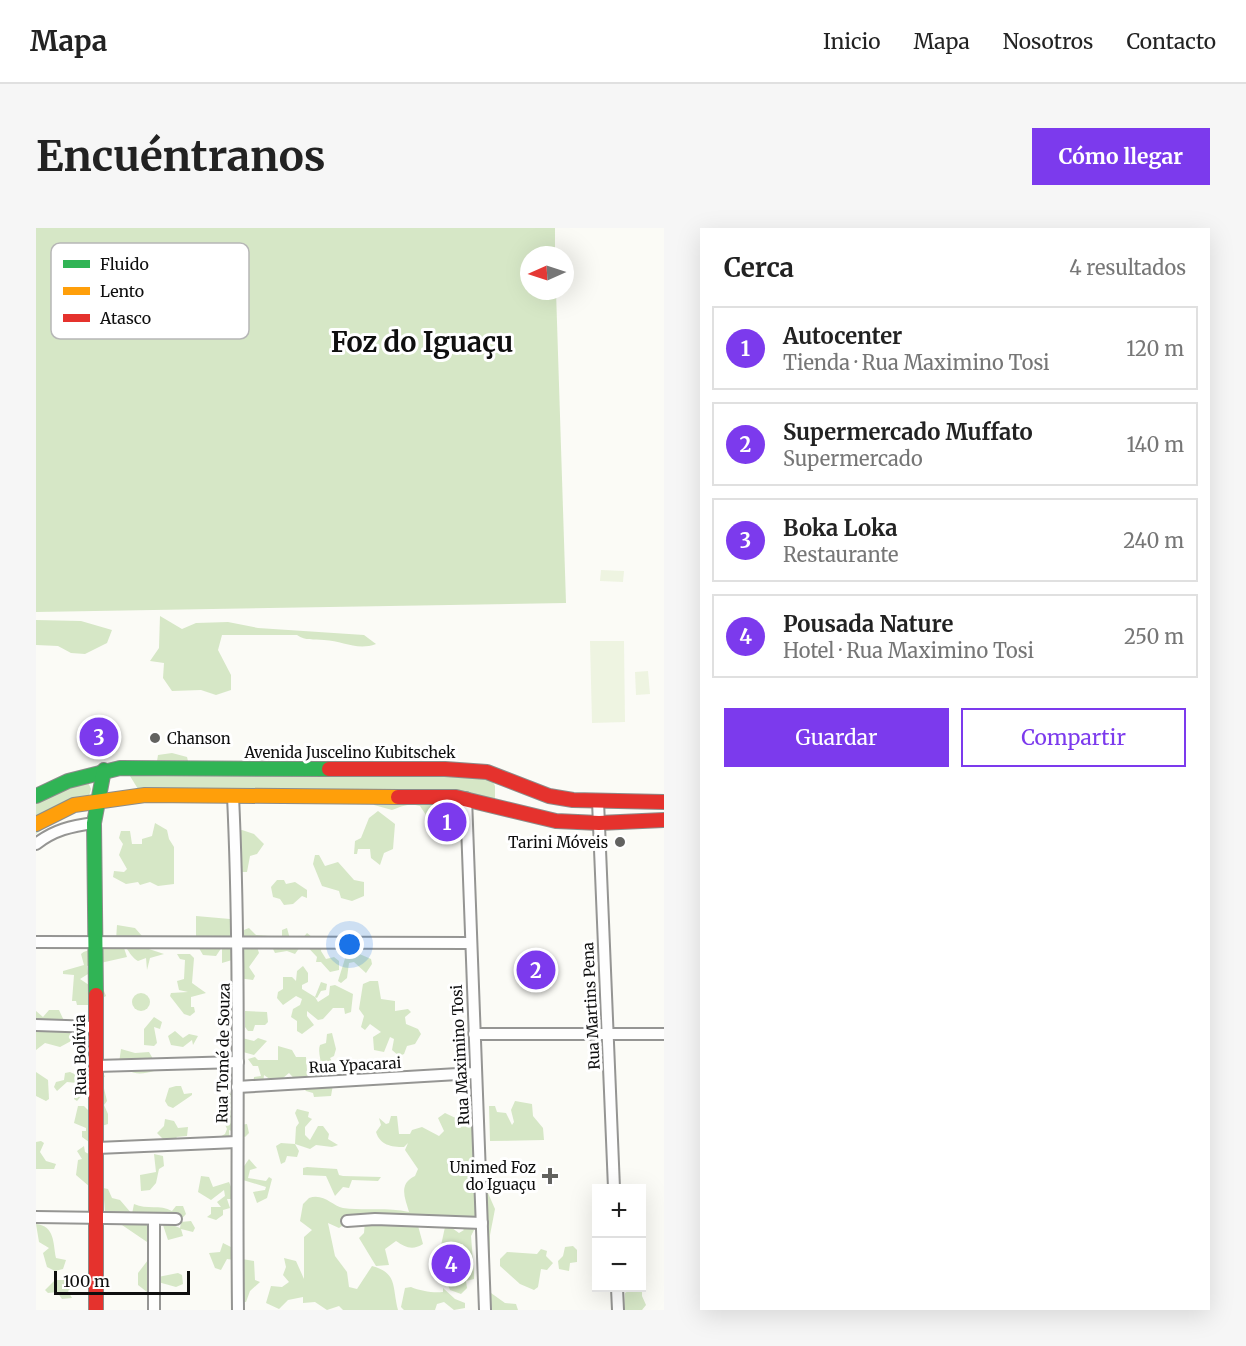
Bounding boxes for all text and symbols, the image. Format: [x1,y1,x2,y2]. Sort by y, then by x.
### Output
text: Mapa [30,23,107,59]
text: Inicio [823,28,881,55]
text: Mapa [914,28,970,55]
text: Nosotros [1003,28,1093,55]
text: Contacto [1126,28,1216,55]
button: Cómo llegar [1032,128,1210,185]
text: Encuéntranos [36,130,325,182]
legend [51,243,249,339]
north arrow [520,246,574,300]
text: Cerca [724,251,794,284]
text: Fluido [100,254,149,274]
text: 4 resultados [1069,255,1186,280]
text: Lento [100,281,144,301]
text: Atasco [99,308,151,328]
text: Autocenter [783,322,902,350]
district label: Foz do Iguaçu [331,325,513,359]
text: 1 [741,336,750,361]
text: 120 m [1126,336,1184,361]
text: Tienda · Rua Maximino Tosi [783,350,1050,375]
text: Supermercado Muffato [783,418,1033,446]
text: 2 [740,432,751,457]
text: 140 m [1127,432,1184,457]
text: Supermercado [783,446,923,471]
text: Boka Loka [783,514,898,542]
text: 3 [740,528,751,553]
text: 240 m [1123,528,1184,553]
text: Restaurante [783,542,898,567]
text: Pousada Nature [783,610,953,638]
text: 4 [739,624,752,649]
text: 250 m [1124,624,1184,649]
text: Hotel · Rua Maximino Tosi [783,638,1034,663]
button: Guardar [724,708,949,767]
button: Compartir [961,708,1186,767]
pin: 3 [80,714,118,760]
place label: Chanson [167,729,231,748]
marker: Chanson [148,731,162,745]
street label: Avenida Juscelino Kubitschek [244,743,456,762]
pin: 1 [428,800,466,844]
place label: Tarini Móveis [508,833,608,852]
marker: Tarini Móveis [613,835,627,849]
your location [335,930,364,959]
street label: Rua Martins Pena [578,942,604,1070]
pin: 2 [516,948,556,992]
street label: Rua Tomé de Souza [212,983,234,1123]
street label: Rua Maximino Tosi [447,984,473,1126]
street label: Rua Bolívia [70,1014,90,1096]
street label: Rua Ypacarai [308,1053,402,1077]
place label: Unimed Foz do Iguaçu [450,1158,536,1194]
marker: Unimed Foz do Iguaçu [541,1167,559,1185]
map controls [592,1184,646,1292]
button: + [592,1184,646,1238]
button: − [592,1238,646,1292]
pin: 4 [432,1242,470,1286]
scale bar [54,1268,190,1296]
text: 100 m [63,1271,110,1291]

